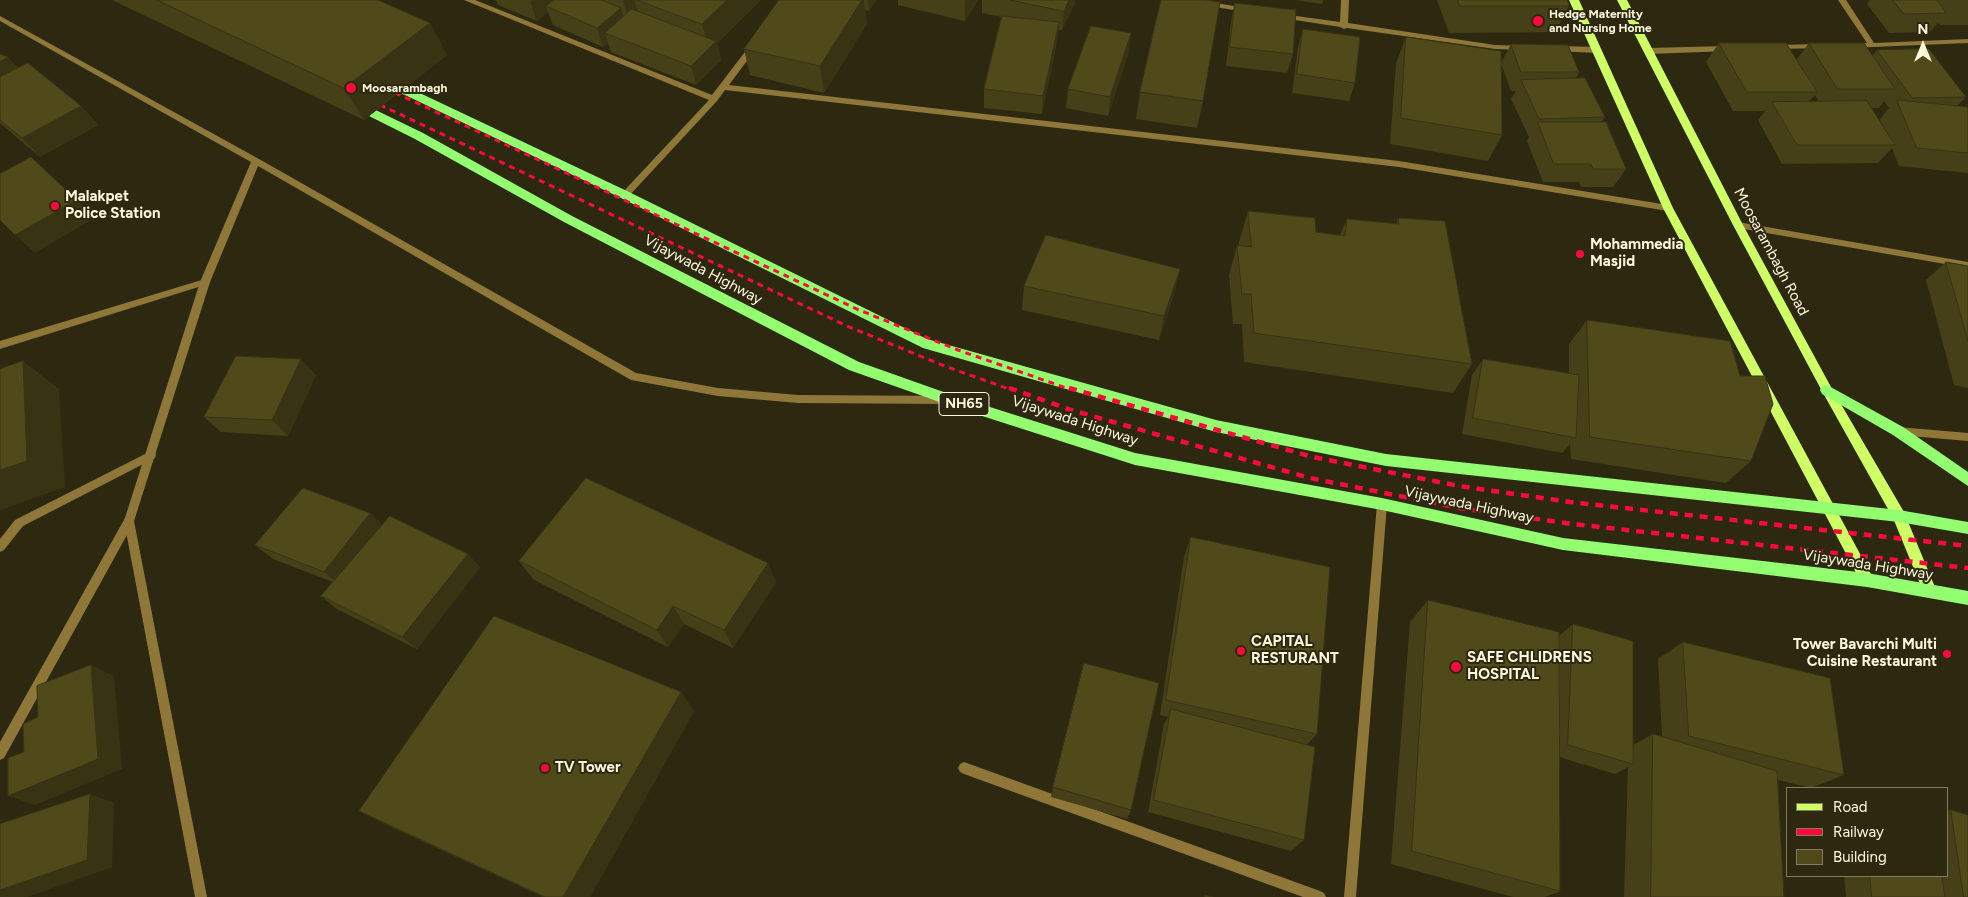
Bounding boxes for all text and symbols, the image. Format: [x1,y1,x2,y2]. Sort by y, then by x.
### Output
place label: Hedge Maternity and Nursing Home [1549,7,1652,35]
marker: Hedge Maternity and Nursing Home [1531,14,1545,28]
north arrow [1898,20,1948,70]
text: N [1918,21,1928,38]
marker: Moosarambagh [344,81,358,95]
place label: Moosarambagh [362,81,447,95]
street label: Moosarambagh Road [1730,185,1812,319]
place label: Malakpet Police Station [65,188,160,223]
marker: Malakpet Police Station [49,200,61,212]
street label: Vijaywada Highway [641,231,765,309]
place label: Mohammedia Masjid [1590,236,1683,271]
marker: Mohammedia Masjid [1574,248,1586,260]
road number: NH65 [939,392,989,416]
street label: Vijaywada Highway [1010,392,1140,450]
street label: Vijaywada Highway [1403,483,1535,527]
street label: Vijaywada Highway [1802,546,1934,584]
place label: CAPITAL RESTURANT [1251,633,1339,668]
place label: Tower Bavarchi Multi Cuisine Restaurant [1793,636,1937,671]
marker: CAPITAL RESTURANT [1235,645,1247,657]
marker: Tower Bavarchi Multi Cuisine Restaurant [1941,648,1953,660]
place label: SAFE CHLIDRENS HOSPITAL [1467,649,1592,684]
marker: SAFE CHLIDRENS HOSPITAL [1449,660,1463,674]
place label: TV Tower [555,759,621,777]
marker: TV Tower [539,762,551,774]
legend [1786,787,1948,877]
text: Road [1833,798,1868,816]
text: Railway [1833,823,1884,841]
text: Building [1833,848,1887,866]

